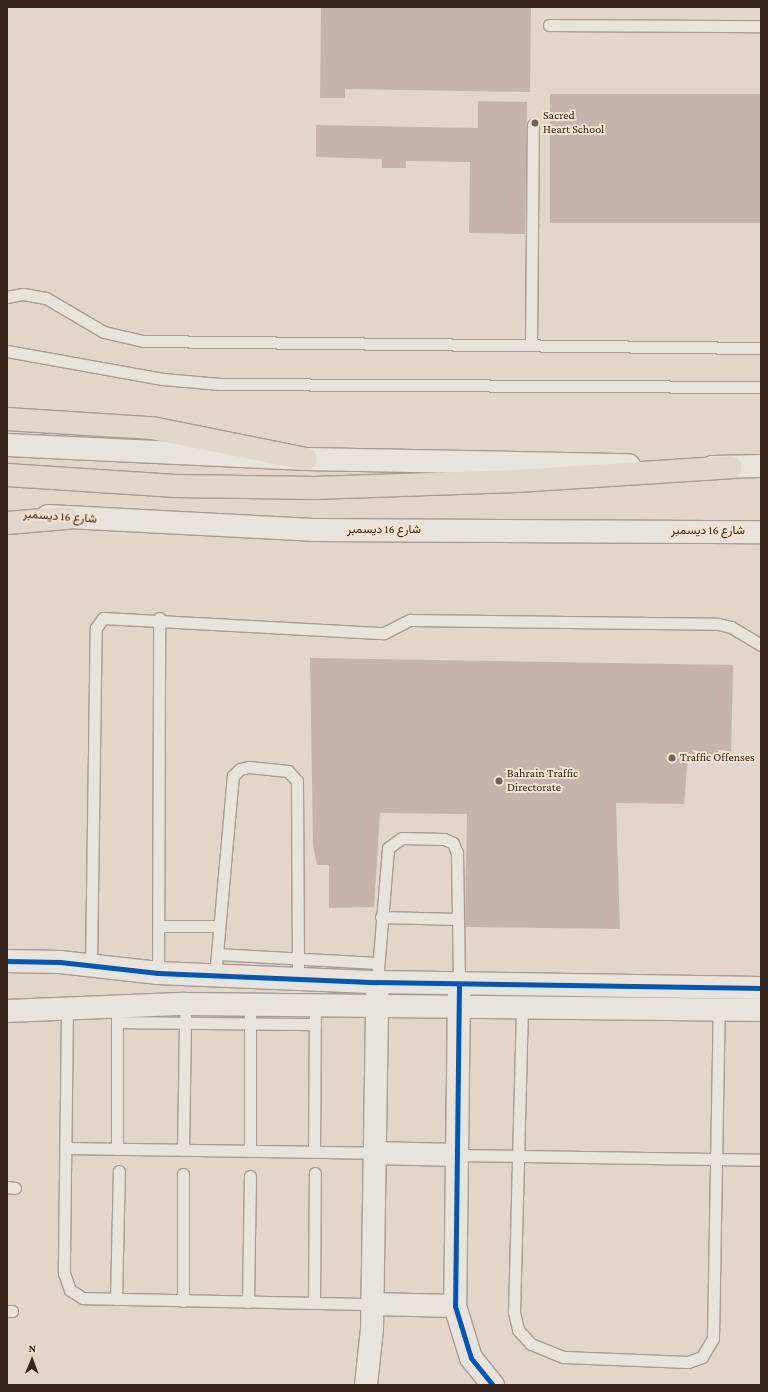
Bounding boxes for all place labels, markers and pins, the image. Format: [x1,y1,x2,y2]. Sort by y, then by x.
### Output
place label: Sacred Heart School [543,109,604,137]
marker: Sacred Heart School [530,118,540,128]
place label: Traffic Offenses [680,751,755,765]
marker: Traffic Offenses [667,753,677,763]
place label: Bahrain Traffic Directorate [507,767,578,795]
marker: Bahrain Traffic Directorate [494,776,504,786]

